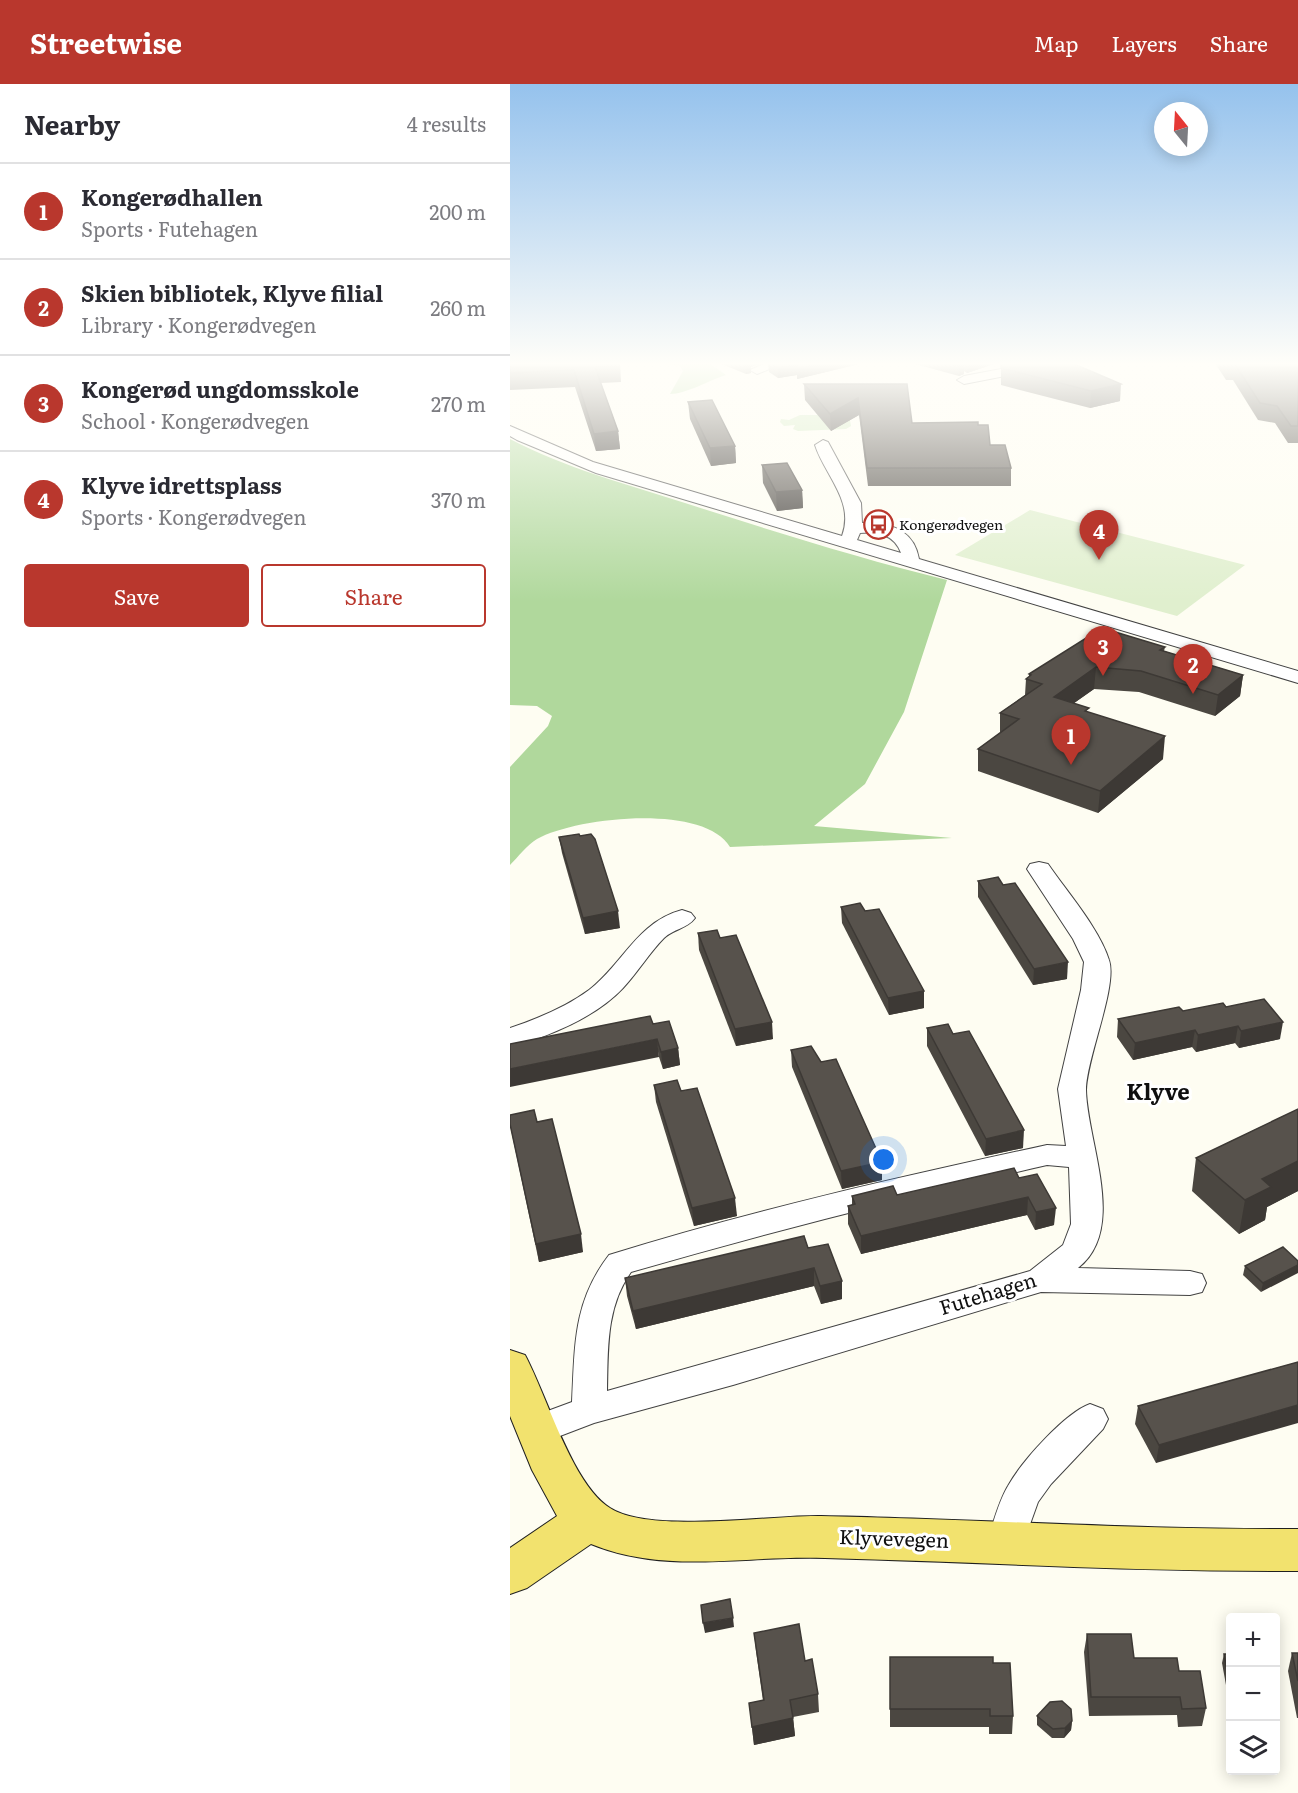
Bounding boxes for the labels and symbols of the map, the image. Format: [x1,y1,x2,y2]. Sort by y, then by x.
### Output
north arrow [1154,102,1208,156]
bus stop icon: Kongerødvegen [862,509,894,541]
pin: 4 [1080,510,1118,560]
place label: Kongerødvegen [899,514,1003,534]
pin: 3 [1084,626,1122,676]
pin: 2 [1174,644,1212,694]
pin: 1 [1052,716,1090,765]
district label: Klyve [1126,1074,1190,1107]
your location [869,1145,898,1174]
street label: Futehagen [935,1263,1040,1321]
street label: Klyvevegen [839,1520,950,1554]

